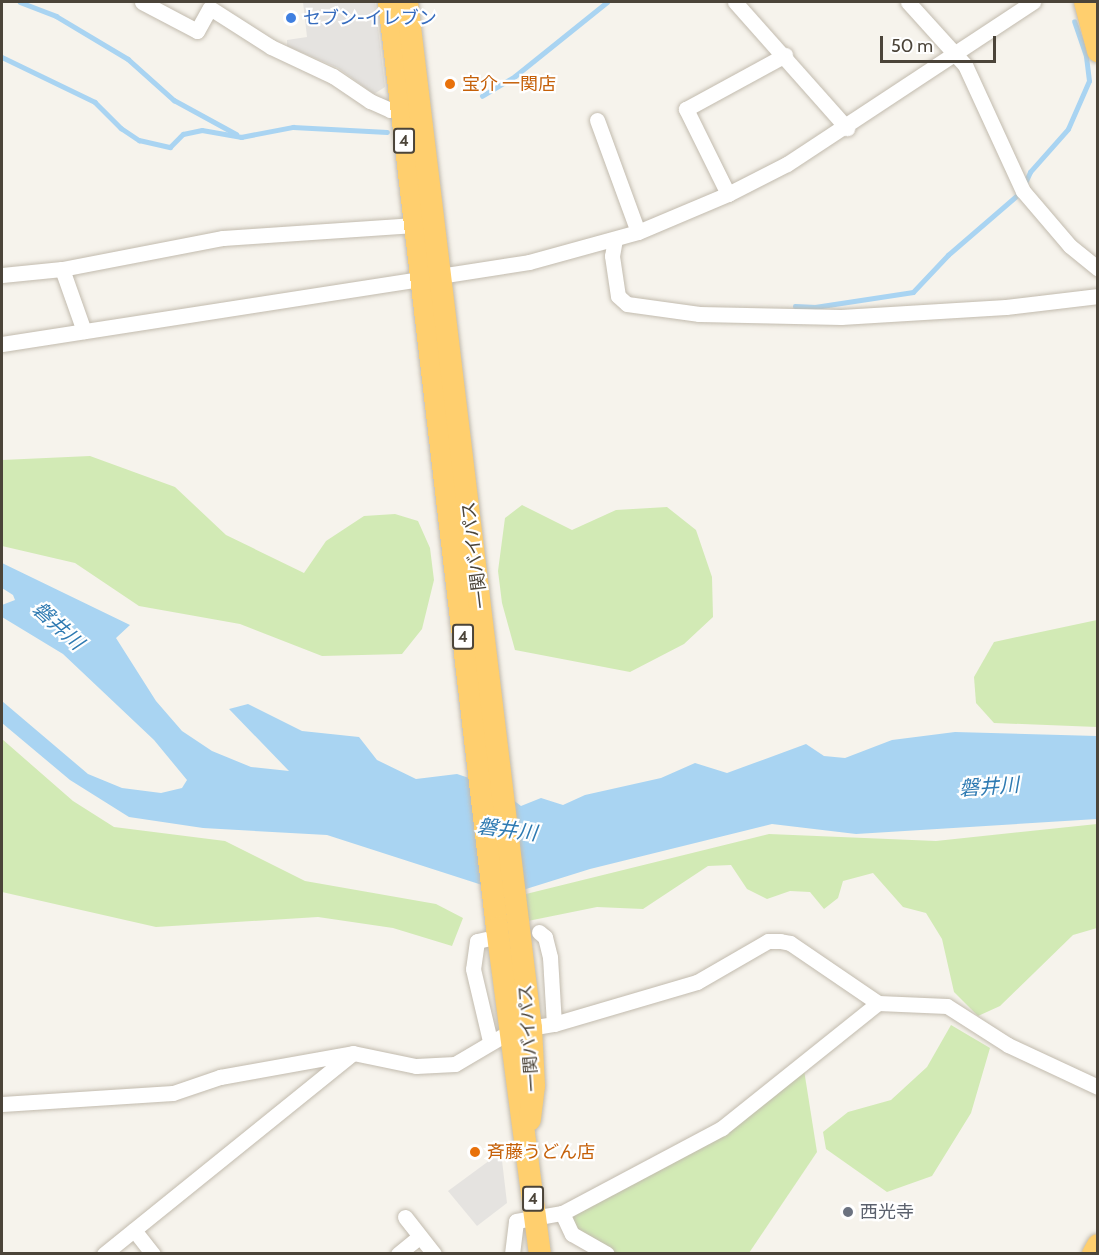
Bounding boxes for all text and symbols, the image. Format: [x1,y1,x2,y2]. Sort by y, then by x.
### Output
place label: セブン-イレブン [303,7,437,29]
marker: セブン-イレブン [284,11,298,25]
scale bar [883,24,998,62]
text: 50 m [891,35,933,57]
place label: 宝介 一関店 [462,73,556,95]
marker: 宝介 一関店 [443,77,457,91]
road number: 4 [392,128,416,154]
street label: 一関バイパス [458,500,492,610]
water label: 磐井川 [28,597,88,655]
road number: 4 [451,624,475,650]
water label: 磐井川 [958,773,1020,801]
water label: 磐井川 [476,814,538,846]
street label: 一関バイパス [514,983,544,1093]
place label: 斉藤うどん店 [487,1141,595,1163]
marker: 斉藤うどん店 [468,1145,482,1159]
road number: 4 [521,1186,545,1212]
place label: 西光寺 [860,1201,914,1223]
marker: 西光寺 [841,1205,855,1219]

